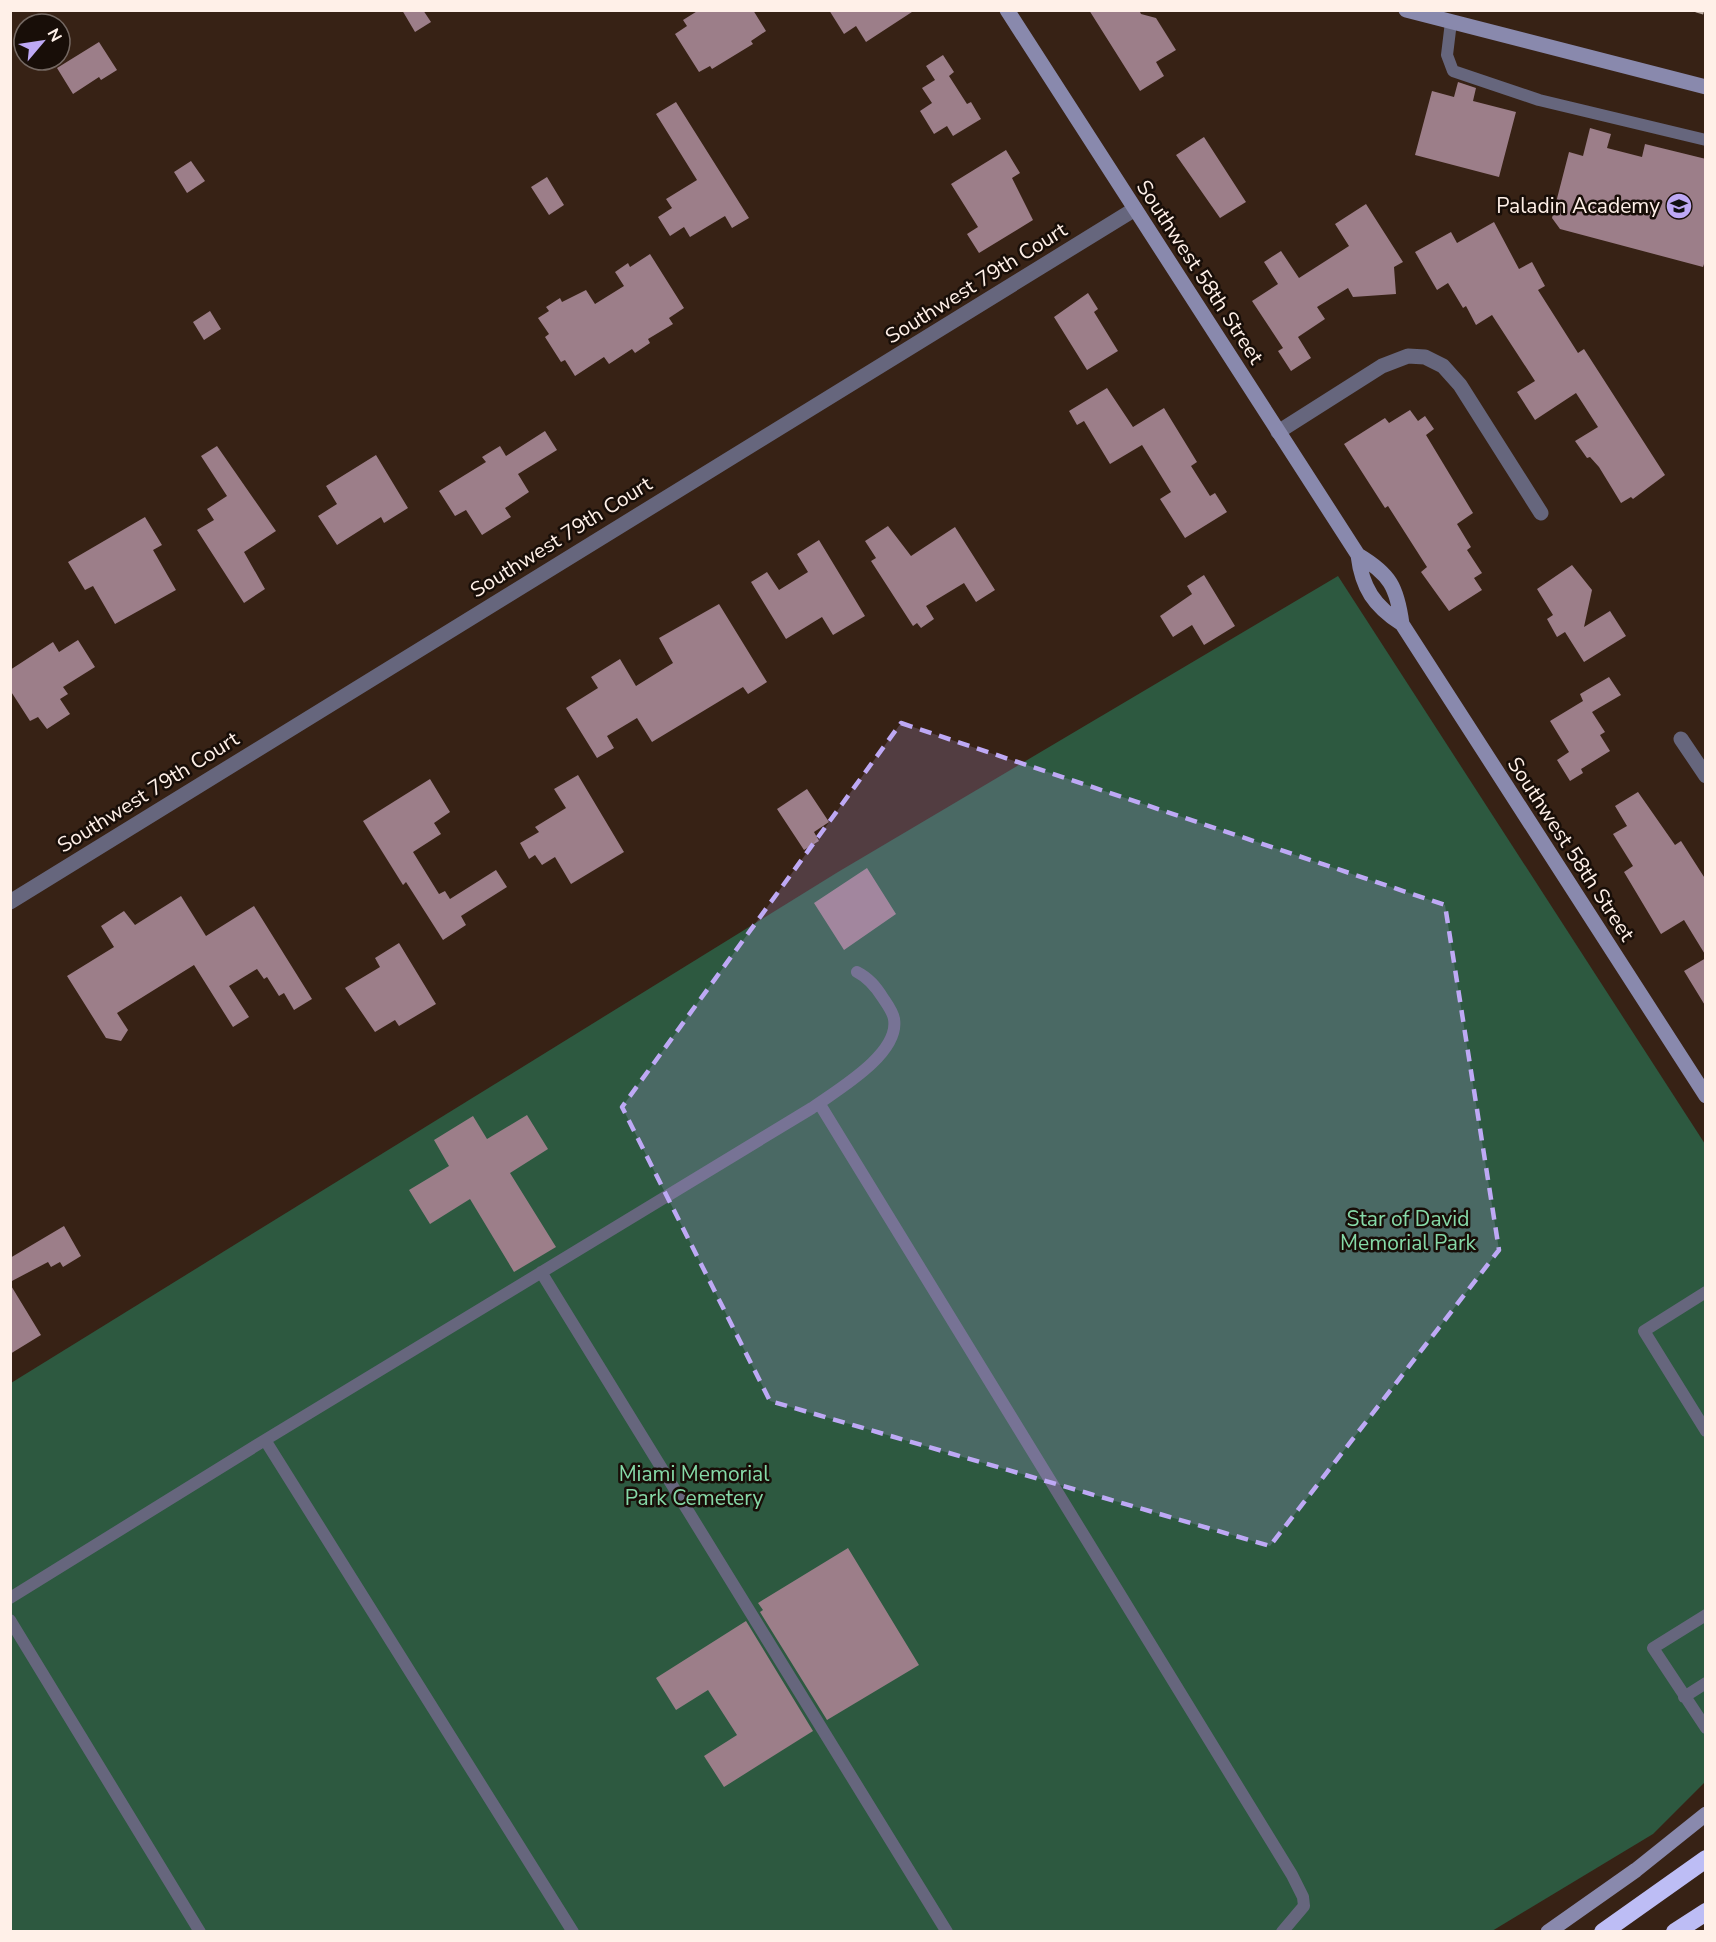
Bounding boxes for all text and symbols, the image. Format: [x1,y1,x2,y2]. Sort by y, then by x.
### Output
north arrow [12,12,72,72]
text: N [42,25,67,46]
street label: Southwest 58th Street [1130,175,1270,370]
school or university icon: Paladin Academy [1664,191,1694,221]
place label: Paladin Academy [1496,192,1660,220]
street label: Southwest 79th Court [880,215,1073,350]
street label: Southwest 79th Court [465,469,658,604]
street label: Southwest 79th Court [52,724,245,859]
street label: Southwest 58th Street [1501,752,1641,947]
park label: Star of David Memorial Park [1340,1205,1476,1257]
park label: Miami Memorial Park Cemetery [619,1460,770,1512]

